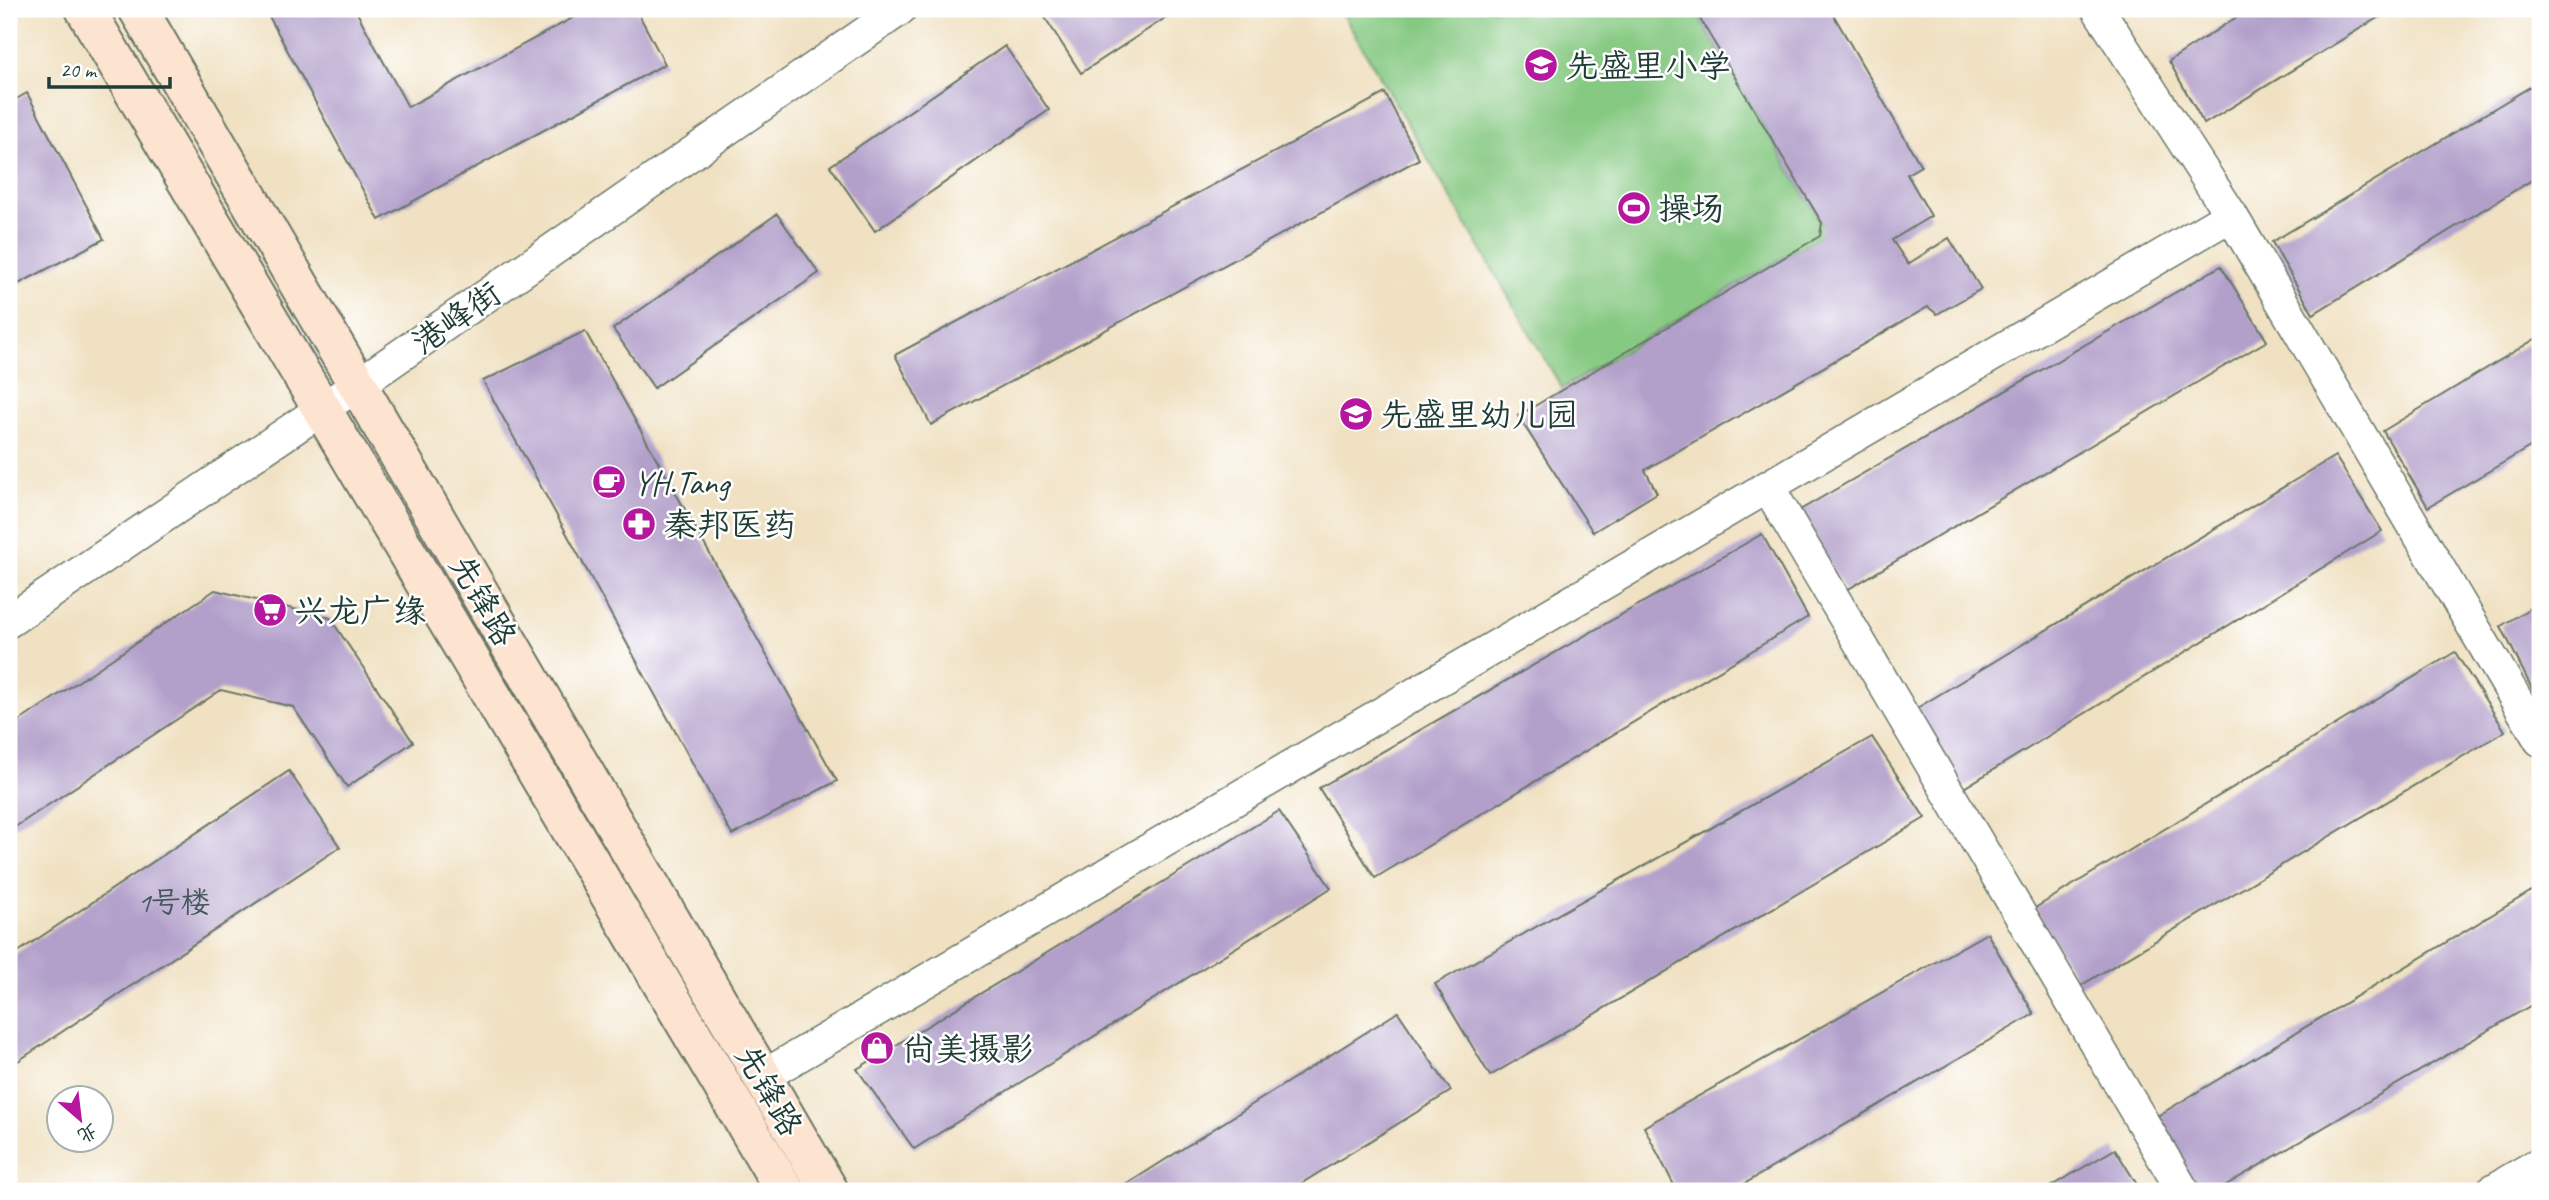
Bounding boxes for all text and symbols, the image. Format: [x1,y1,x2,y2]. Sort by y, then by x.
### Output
place label: 先盛里小学 [1566,45,1731,87]
scale bar [49,46,170,90]
school or university icon: 先盛里小学 [1522,46,1560,84]
text: 20 m [60,57,98,83]
place label: 操场 [1658,188,1724,230]
sports icon: 操场 [1615,189,1653,227]
street label: 港峰街 [404,272,509,363]
place label: 先盛里幼儿园 [1380,394,1578,436]
school or university icon: 先盛里幼儿园 [1337,395,1375,433]
place label: YH.Tang [634,462,731,504]
cafe icon: YH.Tang [590,463,628,501]
place label: 秦邦医药 [664,504,796,546]
pharmacy icon: 秦邦医药 [620,505,658,543]
street label: 先锋路 [440,547,526,654]
place label: 兴龙广缘 [294,590,426,632]
supermarket icon: 兴龙广缘 [251,591,289,629]
house number: 1号楼 [137,883,211,921]
place label: 尚美摄影 [902,1028,1034,1070]
shop icon: 尚美摄影 [858,1029,896,1067]
street label: 先锋路 [726,1037,812,1144]
north arrow [46,1084,116,1154]
text: 北 [73,1118,102,1148]

